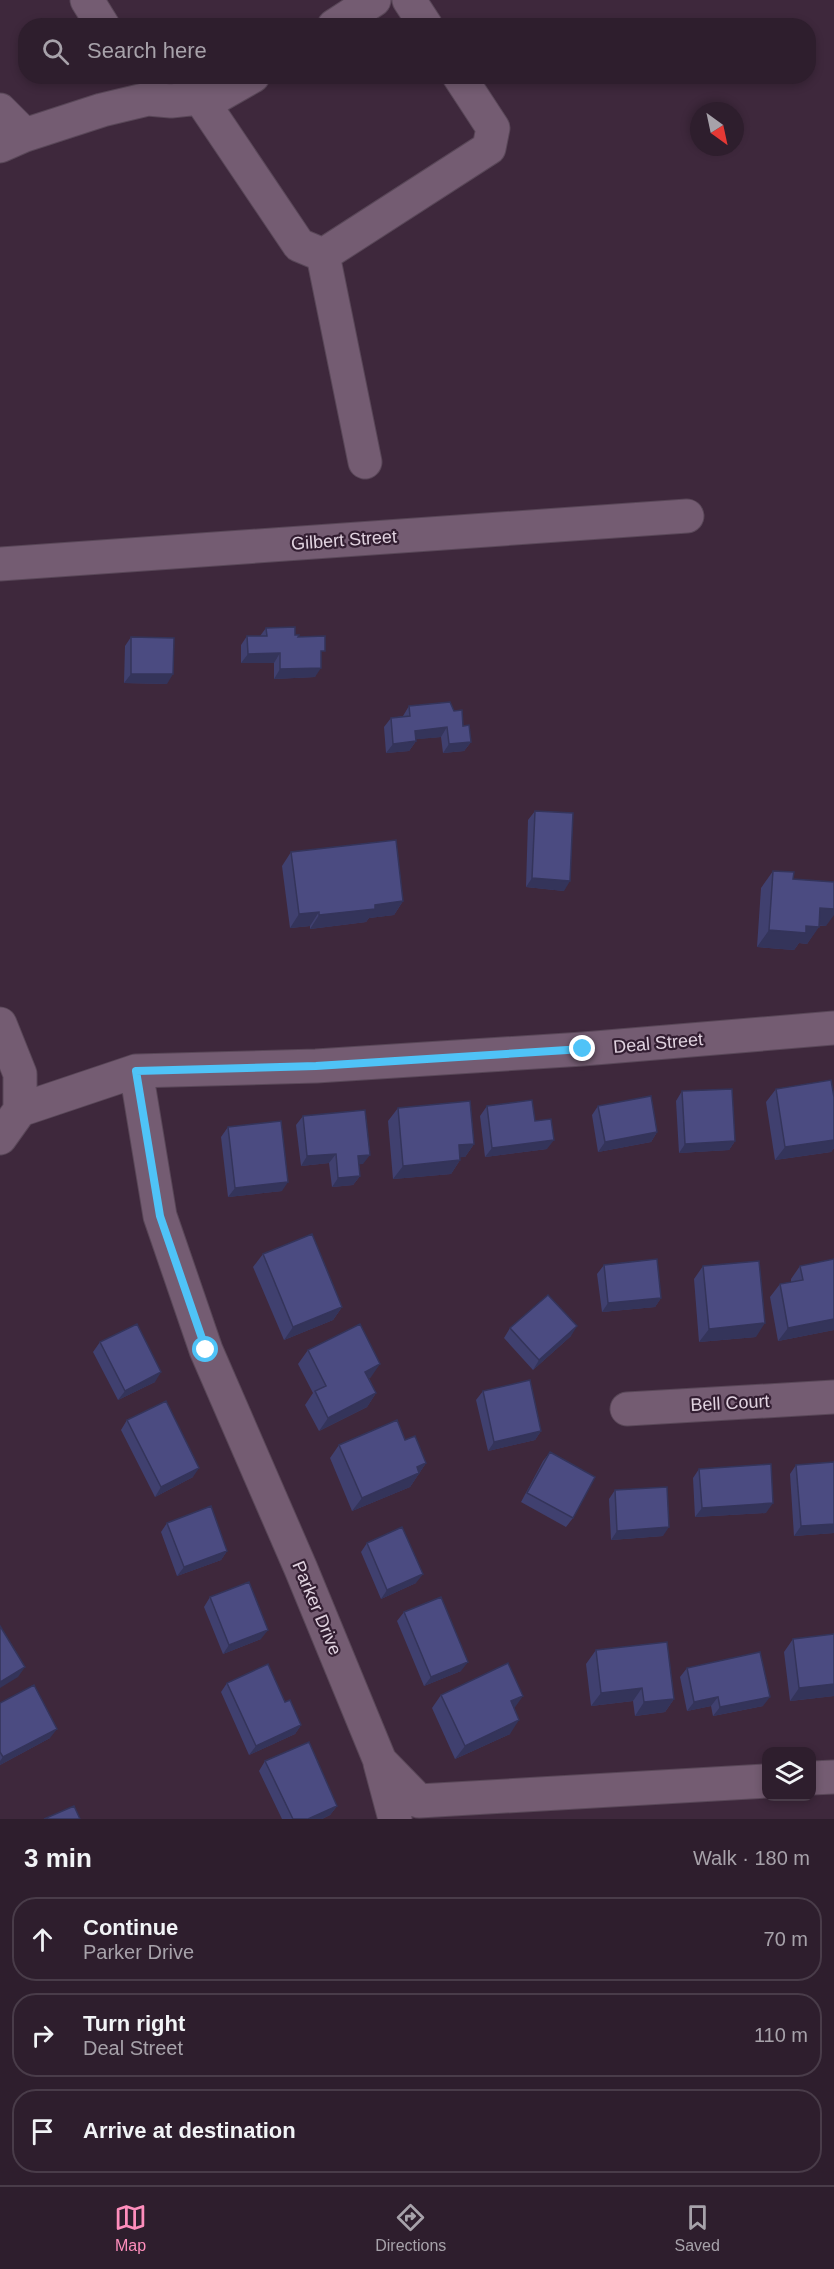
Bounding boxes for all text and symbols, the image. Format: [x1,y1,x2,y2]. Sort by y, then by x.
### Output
search box [18,18,816,84]
icon: search [39,35,72,68]
text: Search here [87,38,207,63]
north arrow [690,102,744,156]
street label: Gilbert Street [290,526,398,554]
street label: Deal Street [612,1029,704,1057]
route end [569,1035,595,1061]
route start [192,1336,218,1362]
street label: Bell Court [690,1391,770,1415]
street label: Parker Drive [288,1558,346,1658]
map controls [762,1747,816,1801]
button: layers [762,1747,816,1801]
text: 3 min [24,1843,92,1873]
text: Walk · 180 m [693,1847,810,1869]
text: Continue [83,1915,178,1940]
icon: ahead [26,1923,59,1956]
text: 70 m [764,1928,808,1950]
text: Parker Drive [83,1941,194,1963]
text: Turn right [83,2011,185,2036]
icon: right [26,2019,59,2052]
text: 110 m [754,2024,808,2046]
text: Deal Street [83,2037,183,2059]
icon: arrive [26,2115,59,2148]
text: Arrive at destination [83,2118,296,2143]
tab: Map [114,2201,147,2255]
tab: Directions [375,2201,446,2255]
tab: Saved [675,2201,720,2255]

